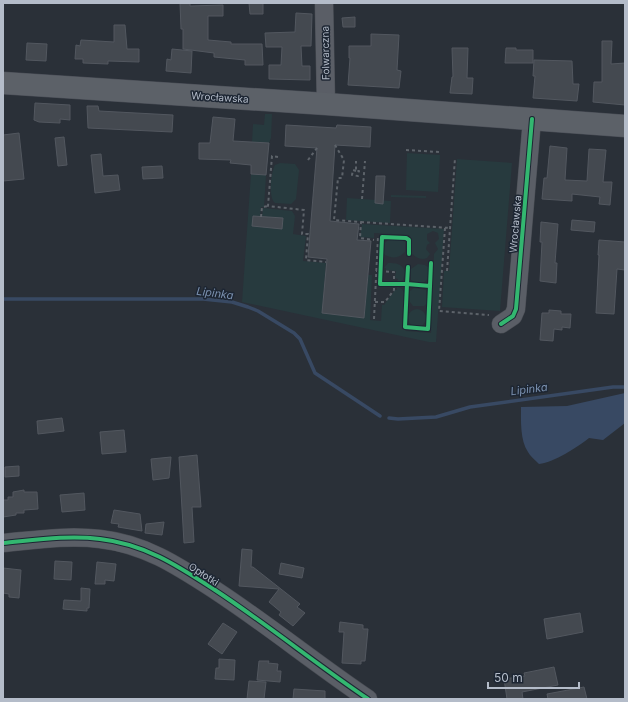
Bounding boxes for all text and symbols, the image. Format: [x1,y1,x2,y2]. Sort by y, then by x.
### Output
street label: Folwarczna [319,26,331,80]
street label: Wrocławska [191,89,249,105]
street label: Wrocławska [507,195,523,253]
water label: Lipinka [196,284,235,302]
water label: Lipinka [510,380,549,398]
street label: Opłotki [187,560,221,588]
scale bar [488,664,579,690]
text: 50 m [494,670,523,685]

